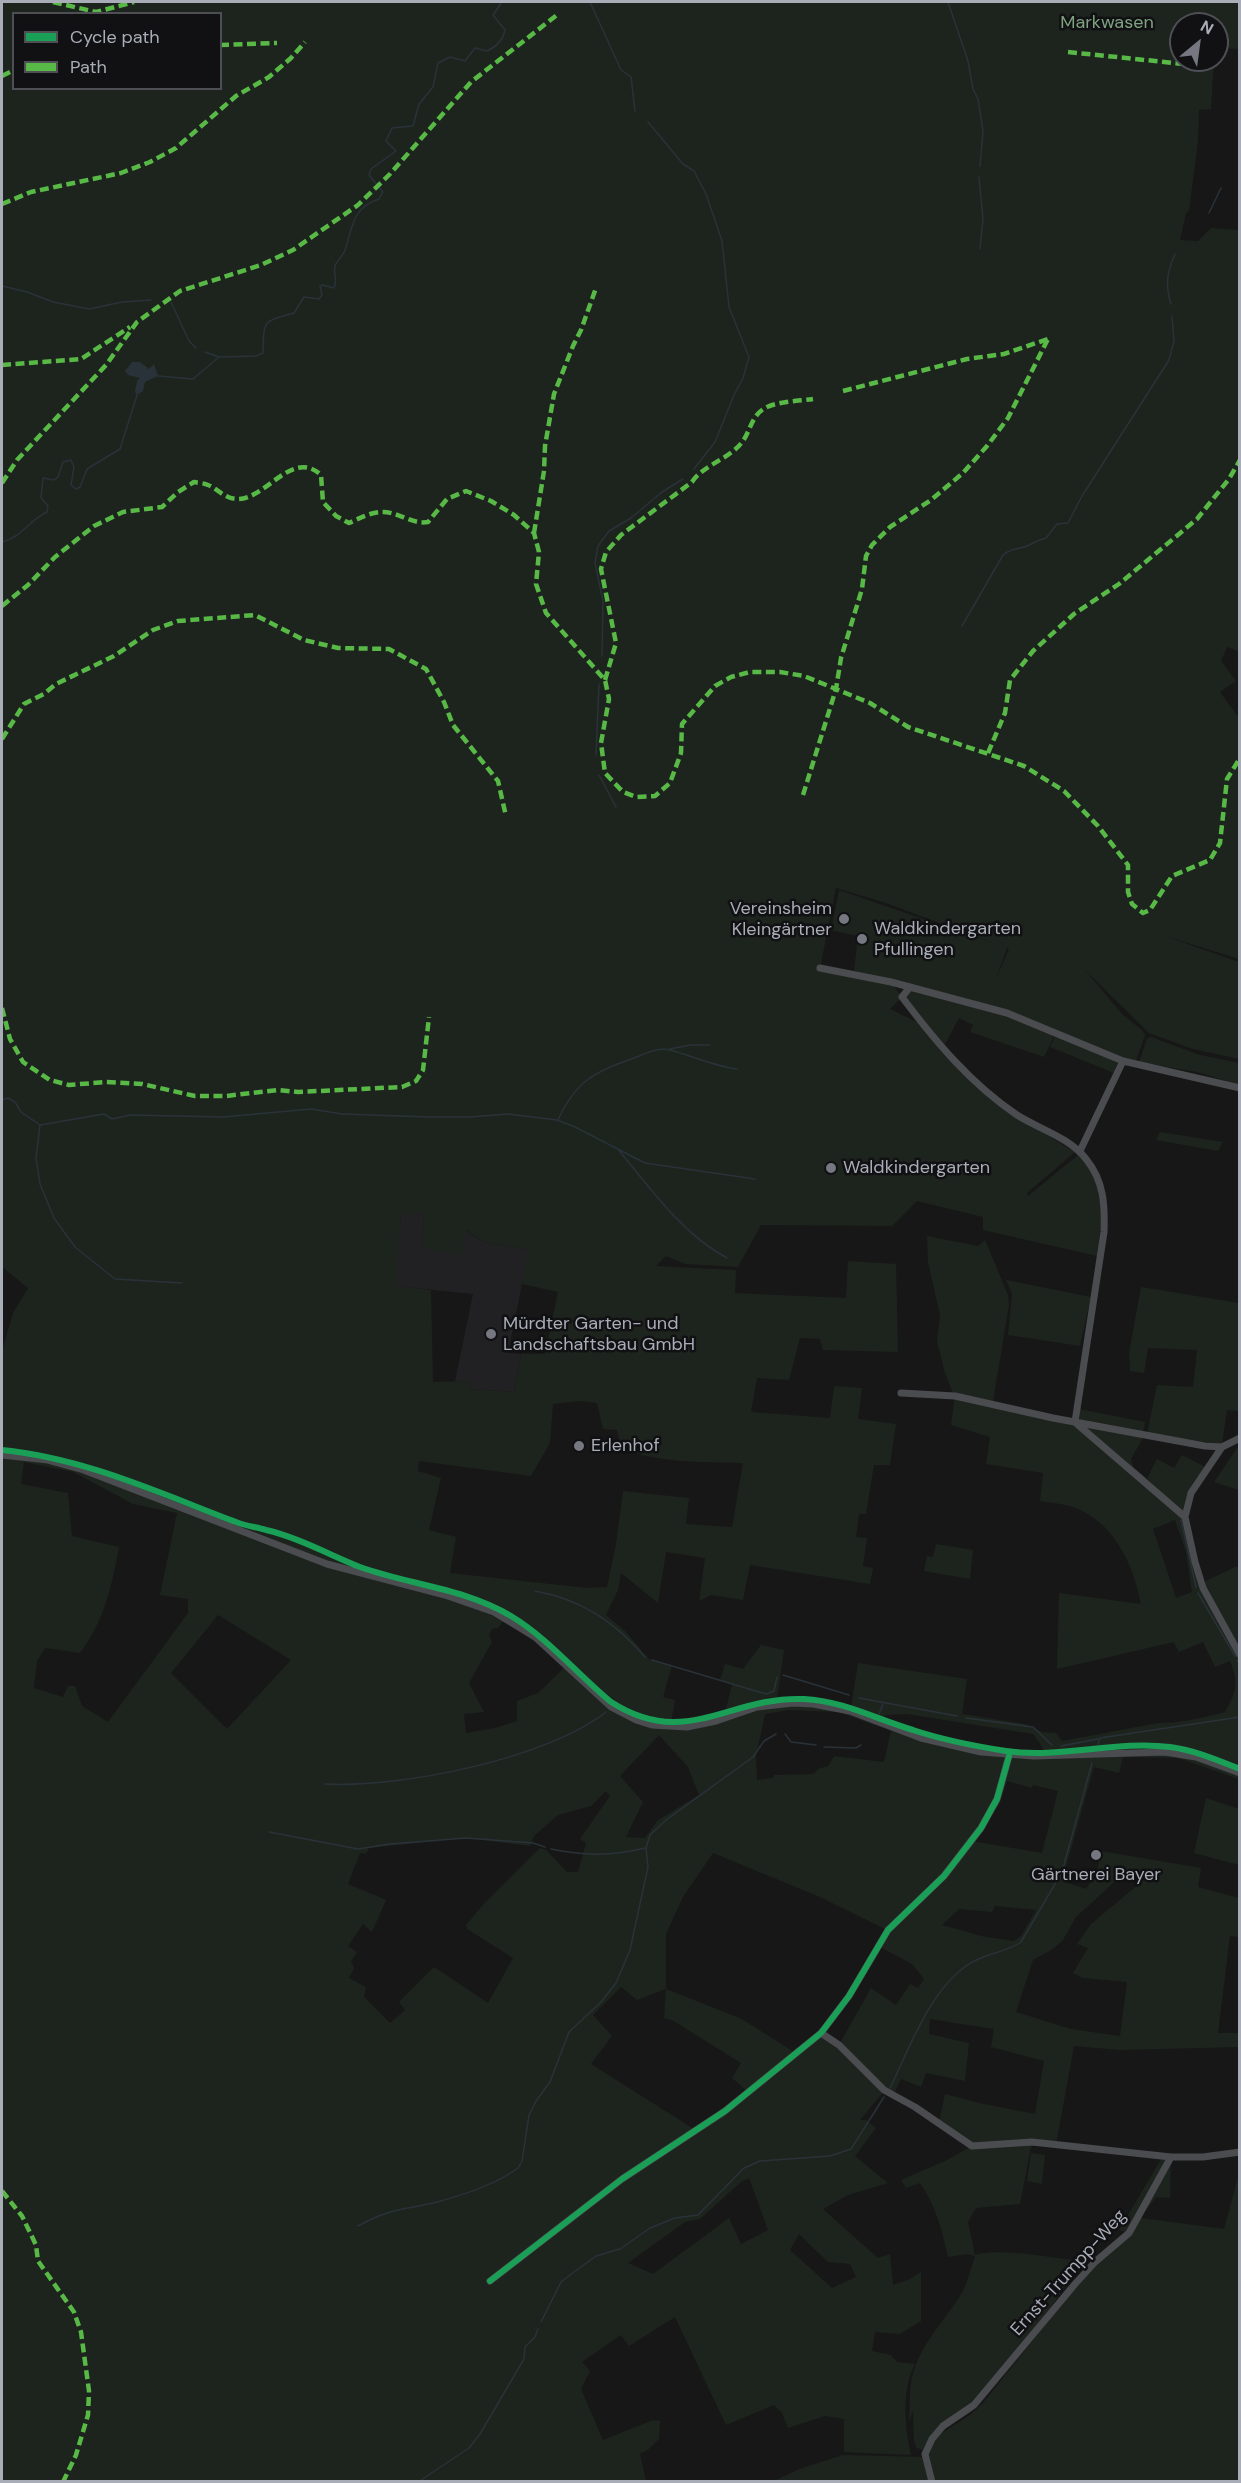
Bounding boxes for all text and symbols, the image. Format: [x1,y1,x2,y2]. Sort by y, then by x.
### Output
legend [12,12,222,90]
park label: Markwasen [1060,12,1154,34]
north arrow [1169,12,1229,72]
text: N [1197,16,1217,40]
text: Cycle path [70,25,160,49]
text: Path [70,55,107,79]
place label: Vereinsheim Kleingärtner [730,898,832,940]
marker: Vereinsheim Kleingärtner [837,912,851,926]
place label: Waldkindergarten Pfullingen [874,918,1021,960]
marker: Waldkindergarten Pfullingen [855,932,869,946]
place label: Waldkindergarten [843,1157,990,1179]
marker: Waldkindergarten [824,1161,838,1175]
place label: Mürdter Garten- und Landschaftsbau GmbH [503,1313,695,1356]
marker: Mürdter Garten- und Landschaftsbau GmbH [484,1327,498,1341]
place label: Erlenhof [591,1435,660,1457]
marker: Erlenhof [572,1439,586,1453]
marker: Gärtnerei Bayer [1089,1848,1103,1862]
place label: Gärtnerei Bayer [1031,1864,1161,1886]
street label: Ernst-Trumpp-Weg [1007,2206,1131,2340]

